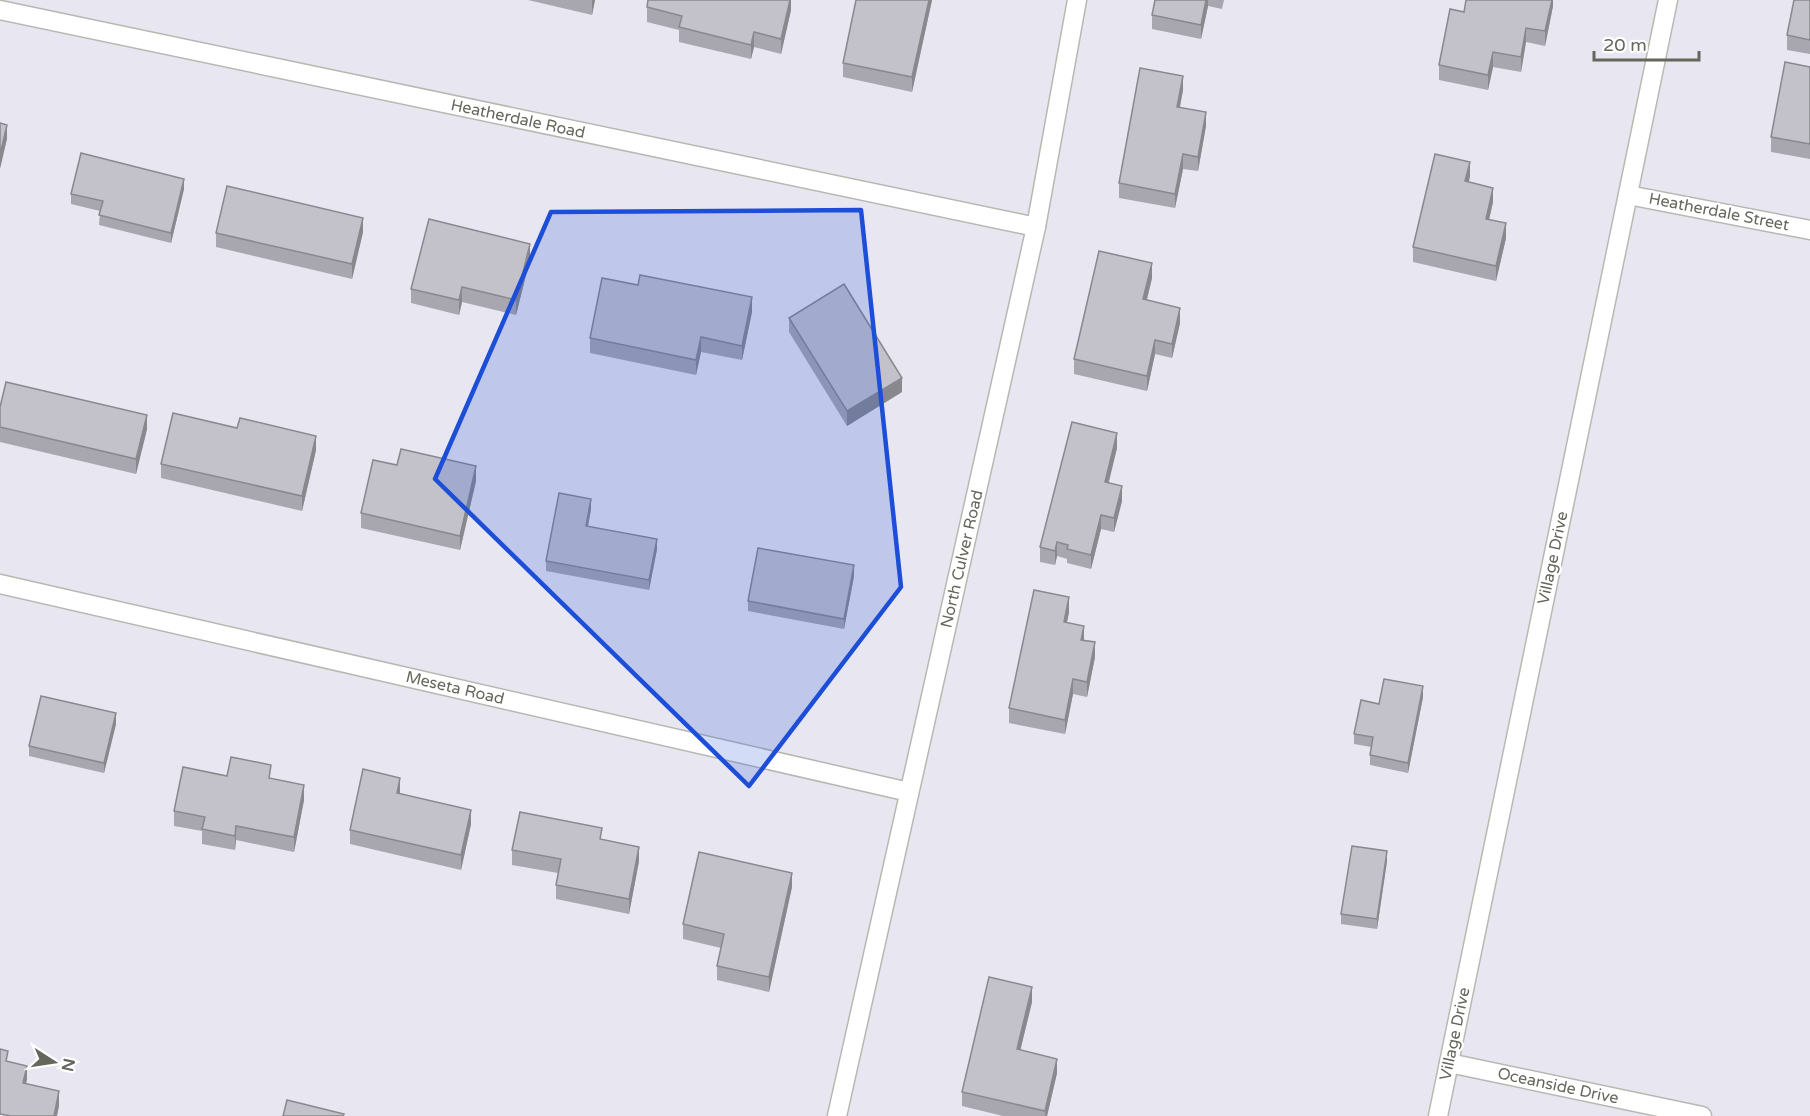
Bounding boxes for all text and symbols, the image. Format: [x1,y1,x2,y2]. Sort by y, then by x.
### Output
scale bar [1594,24,1699,62]
text: 20 m [1603,34,1647,56]
street label: Heatherdale Road [449,95,587,143]
street label: Heatherdale Street [1647,189,1791,235]
street label: North Culver Road [936,488,988,630]
street label: Village Drive [1533,510,1573,606]
street label: Meseta Road [404,667,506,709]
street label: Village Drive [1435,986,1475,1082]
north arrow [24,1032,84,1092]
text: N [57,1057,79,1073]
street label: Oceanside Drive [1496,1063,1620,1109]

